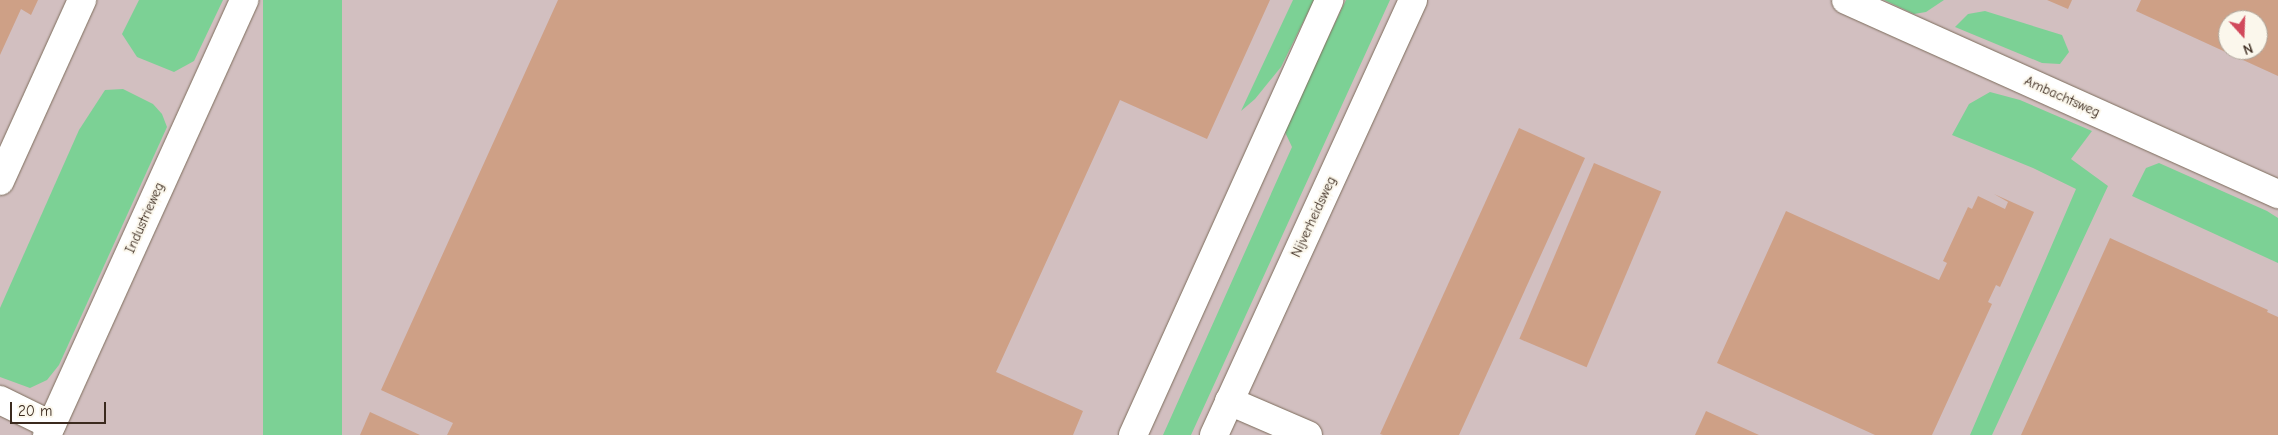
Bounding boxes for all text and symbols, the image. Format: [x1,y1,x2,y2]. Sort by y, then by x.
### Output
north arrow [2218,10,2268,60]
text: N [2241,39,2255,58]
street label: Ambachtsweg [2022,73,2102,121]
street label: Nijverheidsweg [1288,174,1340,260]
street label: Industrieweg [122,180,168,256]
scale bar [12,392,109,424]
text: 20 m [18,402,52,420]

